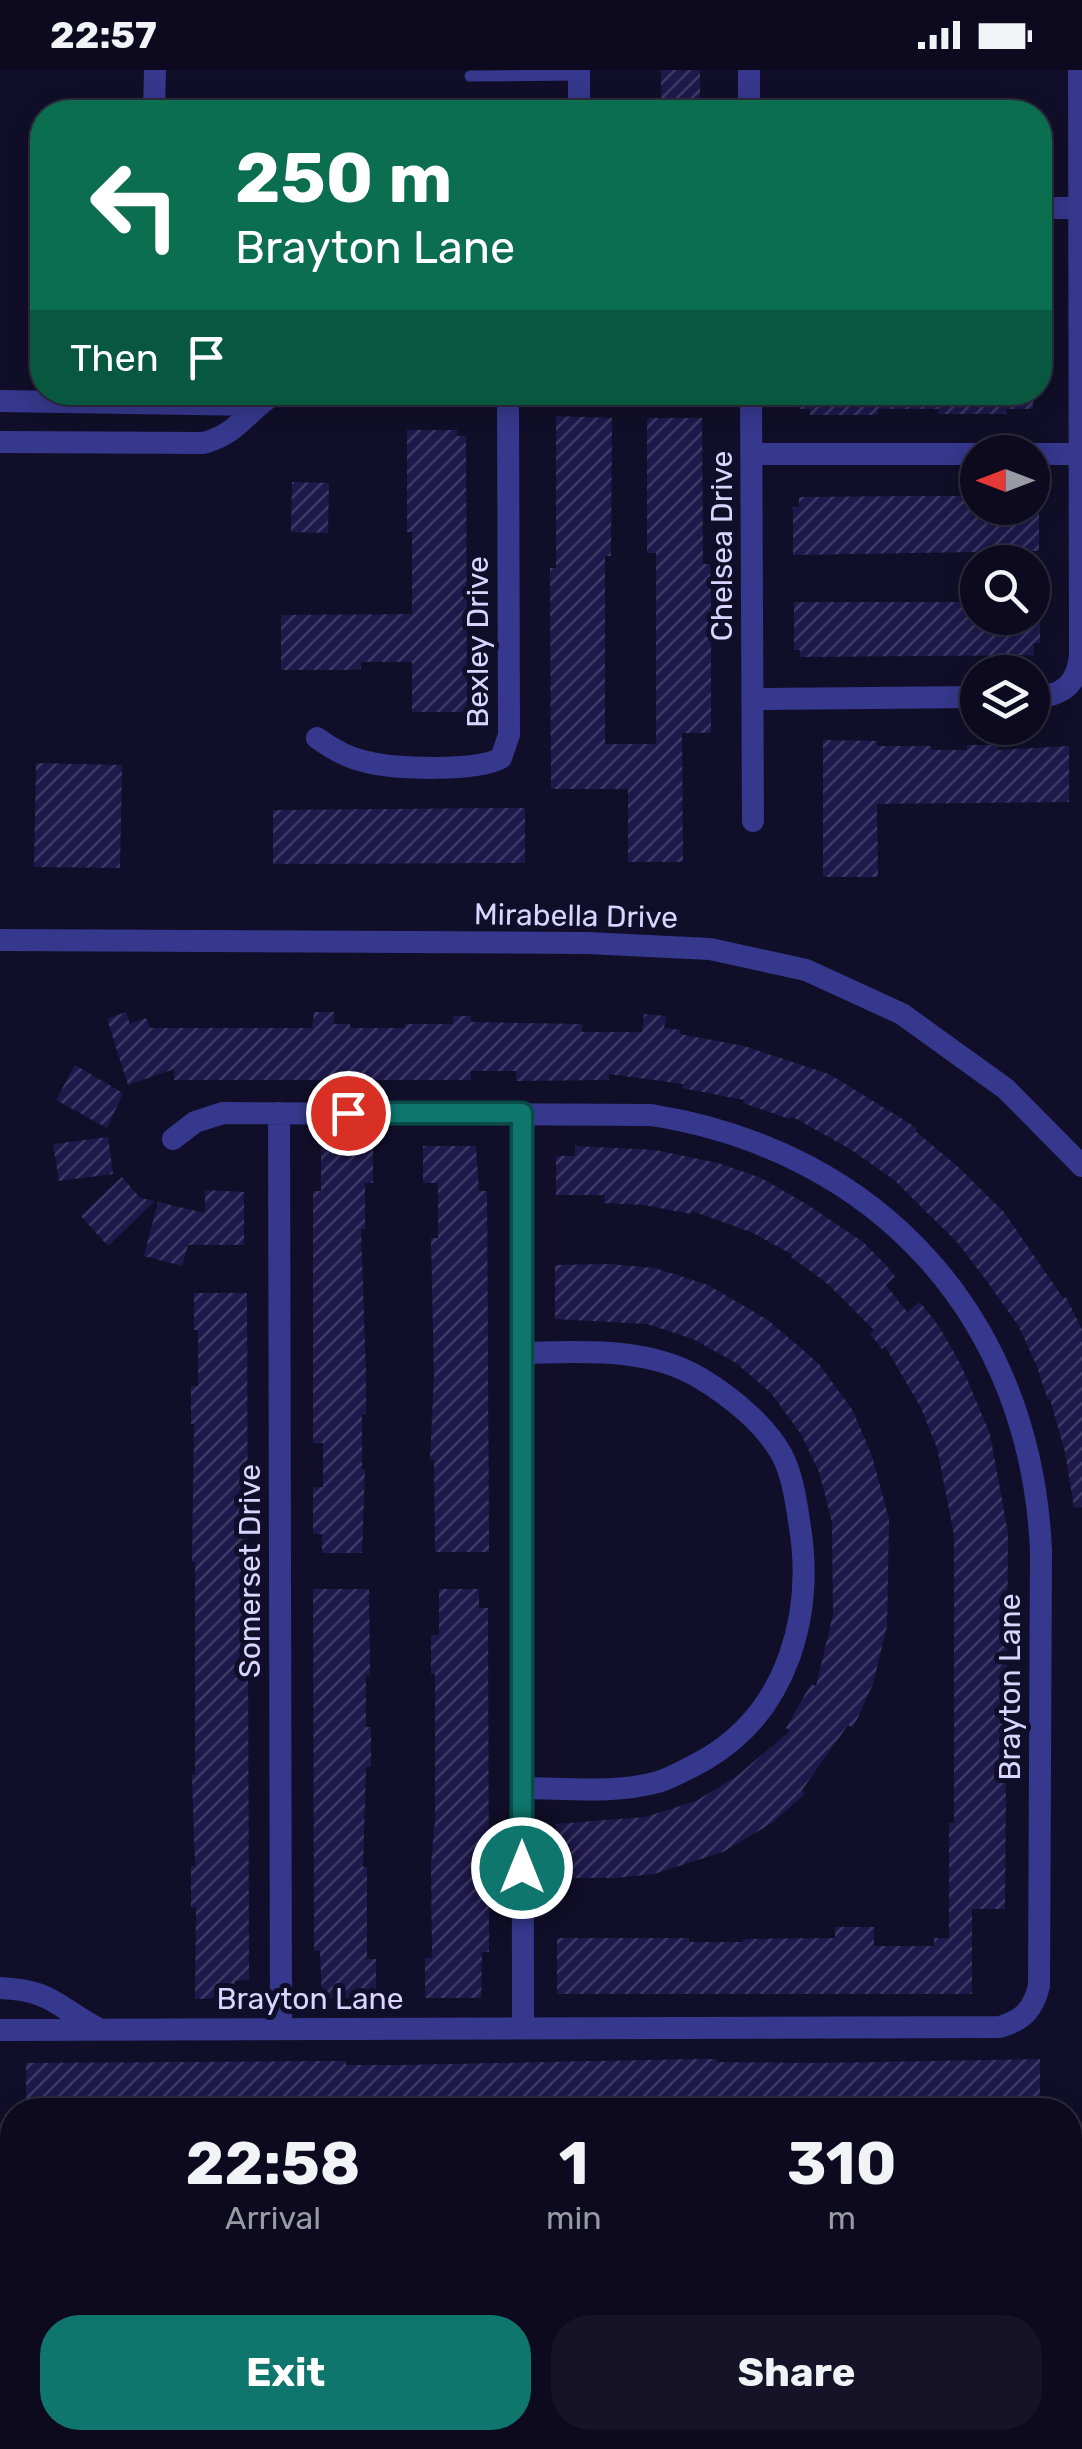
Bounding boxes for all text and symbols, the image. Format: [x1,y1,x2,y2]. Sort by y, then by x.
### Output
text: 22:57 [50,12,157,58]
text: 250 m [235,137,452,220]
icon: left [70,140,200,270]
text: Brayton Lane [235,221,515,274]
icon: arrive [179,330,234,385]
text: Then [70,335,159,381]
north arrow [960,435,1050,525]
map controls [960,435,1050,745]
street label: Chelsea Drive [704,451,740,641]
button: search [960,545,1050,635]
street label: Bexley Drive [460,556,496,728]
button: layers [960,655,1050,745]
street label: Mirabella Drive [474,896,678,936]
pin [306,1071,391,1156]
icon: arrive [321,1086,376,1141]
street label: Somerset Drive [232,1464,268,1678]
street label: Brayton Lane [992,1594,1028,1780]
position arrow [470,1816,574,1920]
street label: Brayton Lane [217,1981,403,2017]
text: 22:58 [186,2128,360,2199]
text: 1 [559,2128,589,2199]
text: 310 [787,2128,896,2199]
text: Arrival [225,2199,321,2237]
text: min [546,2199,602,2237]
text: m [828,2199,856,2237]
button: Exit [40,2315,531,2430]
button: Share [551,2315,1042,2430]

